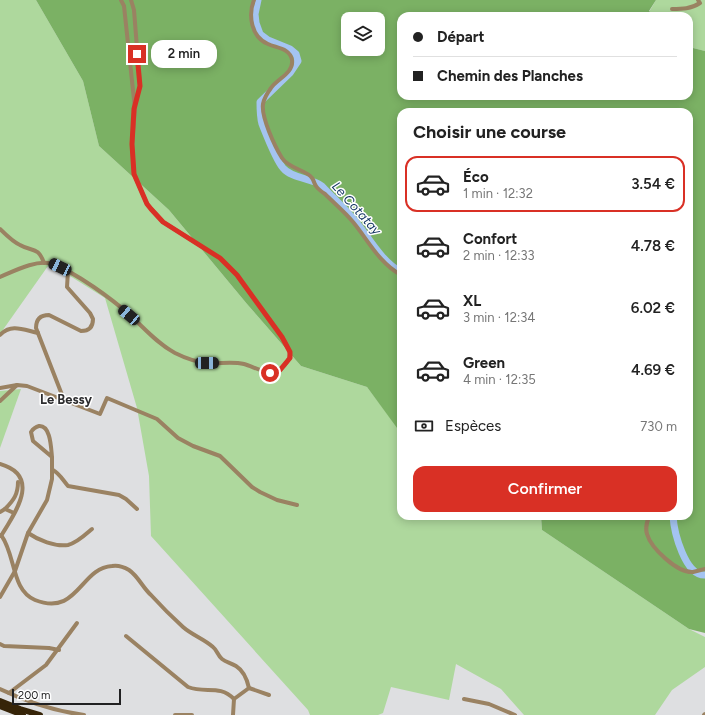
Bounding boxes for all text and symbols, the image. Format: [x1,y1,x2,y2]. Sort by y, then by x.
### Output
map controls [341,12,385,56]
button: layers [341,12,385,56]
text: Départ [437,28,485,46]
callout: 2 min [151,40,217,68]
route end [128,45,146,63]
text: 2 min [168,46,200,61]
text: Chemin des Planches [437,67,583,85]
text: Choisir une course [413,121,566,143]
icon: car [415,166,451,202]
text: Éco [463,168,489,186]
text: 3.54 € [631,175,675,193]
water label: Le Cotatay [329,179,385,239]
text: 1 min · 12:32 [463,186,533,201]
icon: car [415,228,451,264]
text: Confort [463,230,517,248]
text: 4.78 € [631,237,675,255]
text: 2 min · 12:33 [463,248,535,263]
car [47,256,73,278]
icon: car [415,290,451,326]
text: XL [463,292,481,310]
text: 6.02 € [631,299,675,317]
car [116,303,142,327]
text: 3 min · 12:34 [463,310,535,325]
icon: car [415,352,451,388]
text: Green [463,354,505,372]
car [195,357,219,369]
text: 4.69 € [631,361,675,379]
route start [261,364,279,382]
text: 4 min · 12:35 [463,372,536,387]
district label: Le Bessy [40,392,93,407]
icon: cash [413,415,435,437]
text: Espèces [445,417,501,435]
text: 730 m [640,419,677,434]
button: Confirmer [413,466,677,512]
scale bar [12,687,121,706]
text: 200 m [18,689,50,702]

